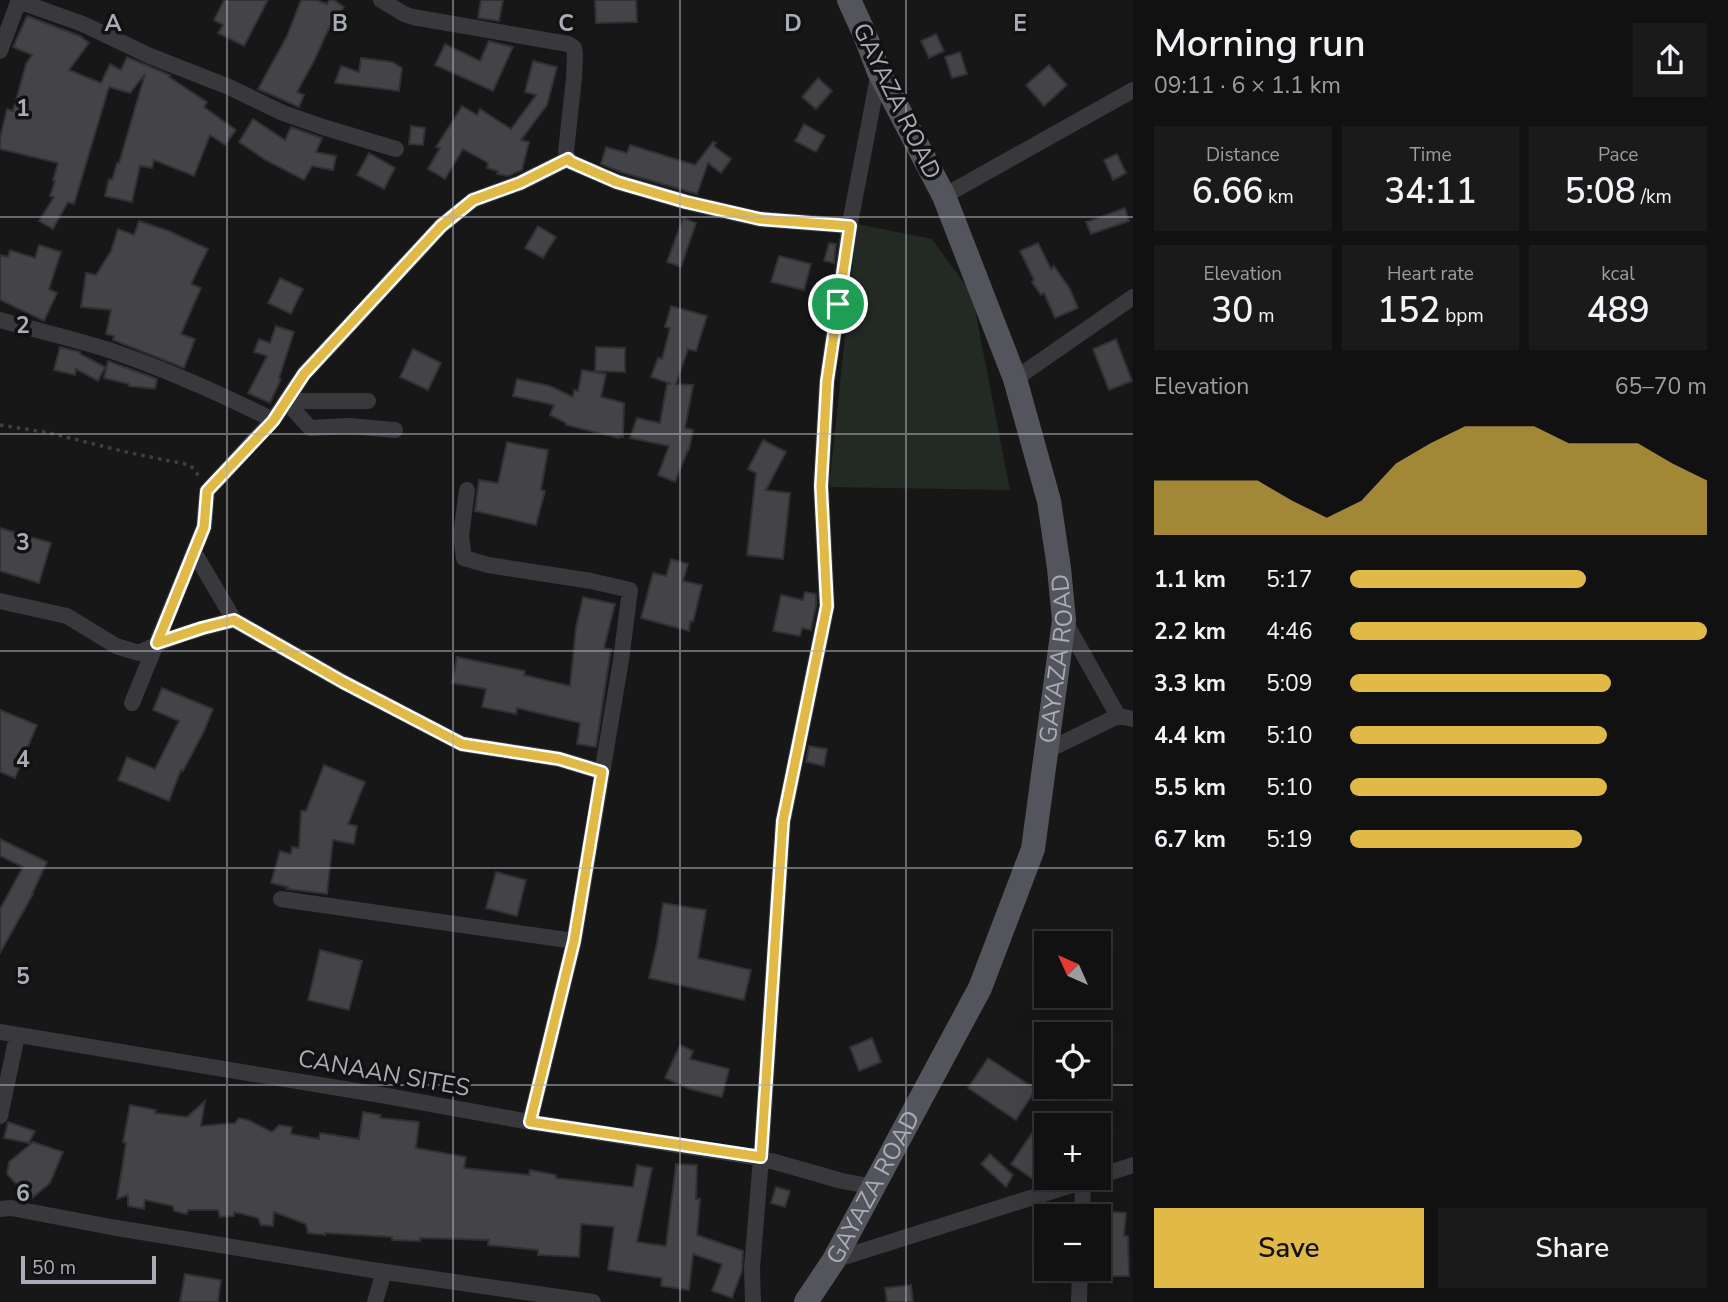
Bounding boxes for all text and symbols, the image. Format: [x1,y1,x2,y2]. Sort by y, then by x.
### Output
text: A [104,8,122,39]
text: B [332,8,348,39]
text: C [558,8,574,39]
text: D [784,8,802,39]
text: E [1013,8,1027,39]
street label: GAYAZA ROAD [845,17,949,185]
text: Morning run [1154,18,1366,69]
button: share [1633,23,1707,97]
text: 09:11 · 6 × 1.1 km [1154,70,1341,101]
text: 1 [16,93,30,124]
text: Distance [1206,142,1280,168]
text: Time [1409,142,1452,168]
text: Pace [1598,142,1638,168]
text: 6.66 [1192,168,1263,215]
text: 34:11 [1384,168,1477,215]
text: 5:08 [1565,168,1636,215]
text: km [1263,184,1294,210]
text: /km [1636,184,1672,210]
text: Elevation [1203,261,1282,287]
text: Heart rate [1387,261,1474,287]
text: kcal [1601,261,1635,287]
pin [808,274,868,334]
icon: arrive [819,285,857,323]
text: 30 [1211,287,1253,334]
text: 152 [1377,287,1440,334]
text: 489 [1587,287,1650,334]
text: m [1253,303,1274,329]
text: bpm [1440,303,1484,329]
text: 2 [16,310,30,341]
text: Elevation [1154,371,1249,402]
text: 65–70 m [1615,371,1707,402]
text: 3 [16,527,30,558]
text: 1.1 km [1154,564,1226,595]
text: 5:17 [1266,564,1313,595]
street label: GAYAZA ROAD [1031,573,1081,745]
text: 2.2 km [1154,616,1226,647]
text: 4:46 [1266,616,1313,647]
text: 3.3 km [1154,668,1226,699]
text: 5:09 [1266,668,1313,699]
text: 4.4 km [1154,720,1226,751]
text: 5:10 [1266,720,1313,751]
text: 4 [16,744,30,775]
text: 5.5 km [1154,772,1226,803]
text: 5:10 [1266,772,1313,803]
text: 6.7 km [1154,824,1226,855]
text: 5:19 [1266,824,1313,855]
north arrow [1034,931,1111,1008]
map controls [1034,931,1111,1281]
text: 5 [16,961,30,992]
button: locate [1034,1022,1111,1099]
street label: CANAAN SITES [296,1042,472,1104]
street label: GAYAZA ROAD [819,1105,927,1270]
button: + [1034,1113,1111,1190]
text: 6 [16,1178,30,1209]
button: − [1034,1204,1111,1281]
button: Save [1154,1208,1424,1288]
button: Share [1438,1208,1707,1288]
scale bar [21,1253,156,1285]
text: 50 m [32,1255,76,1281]

